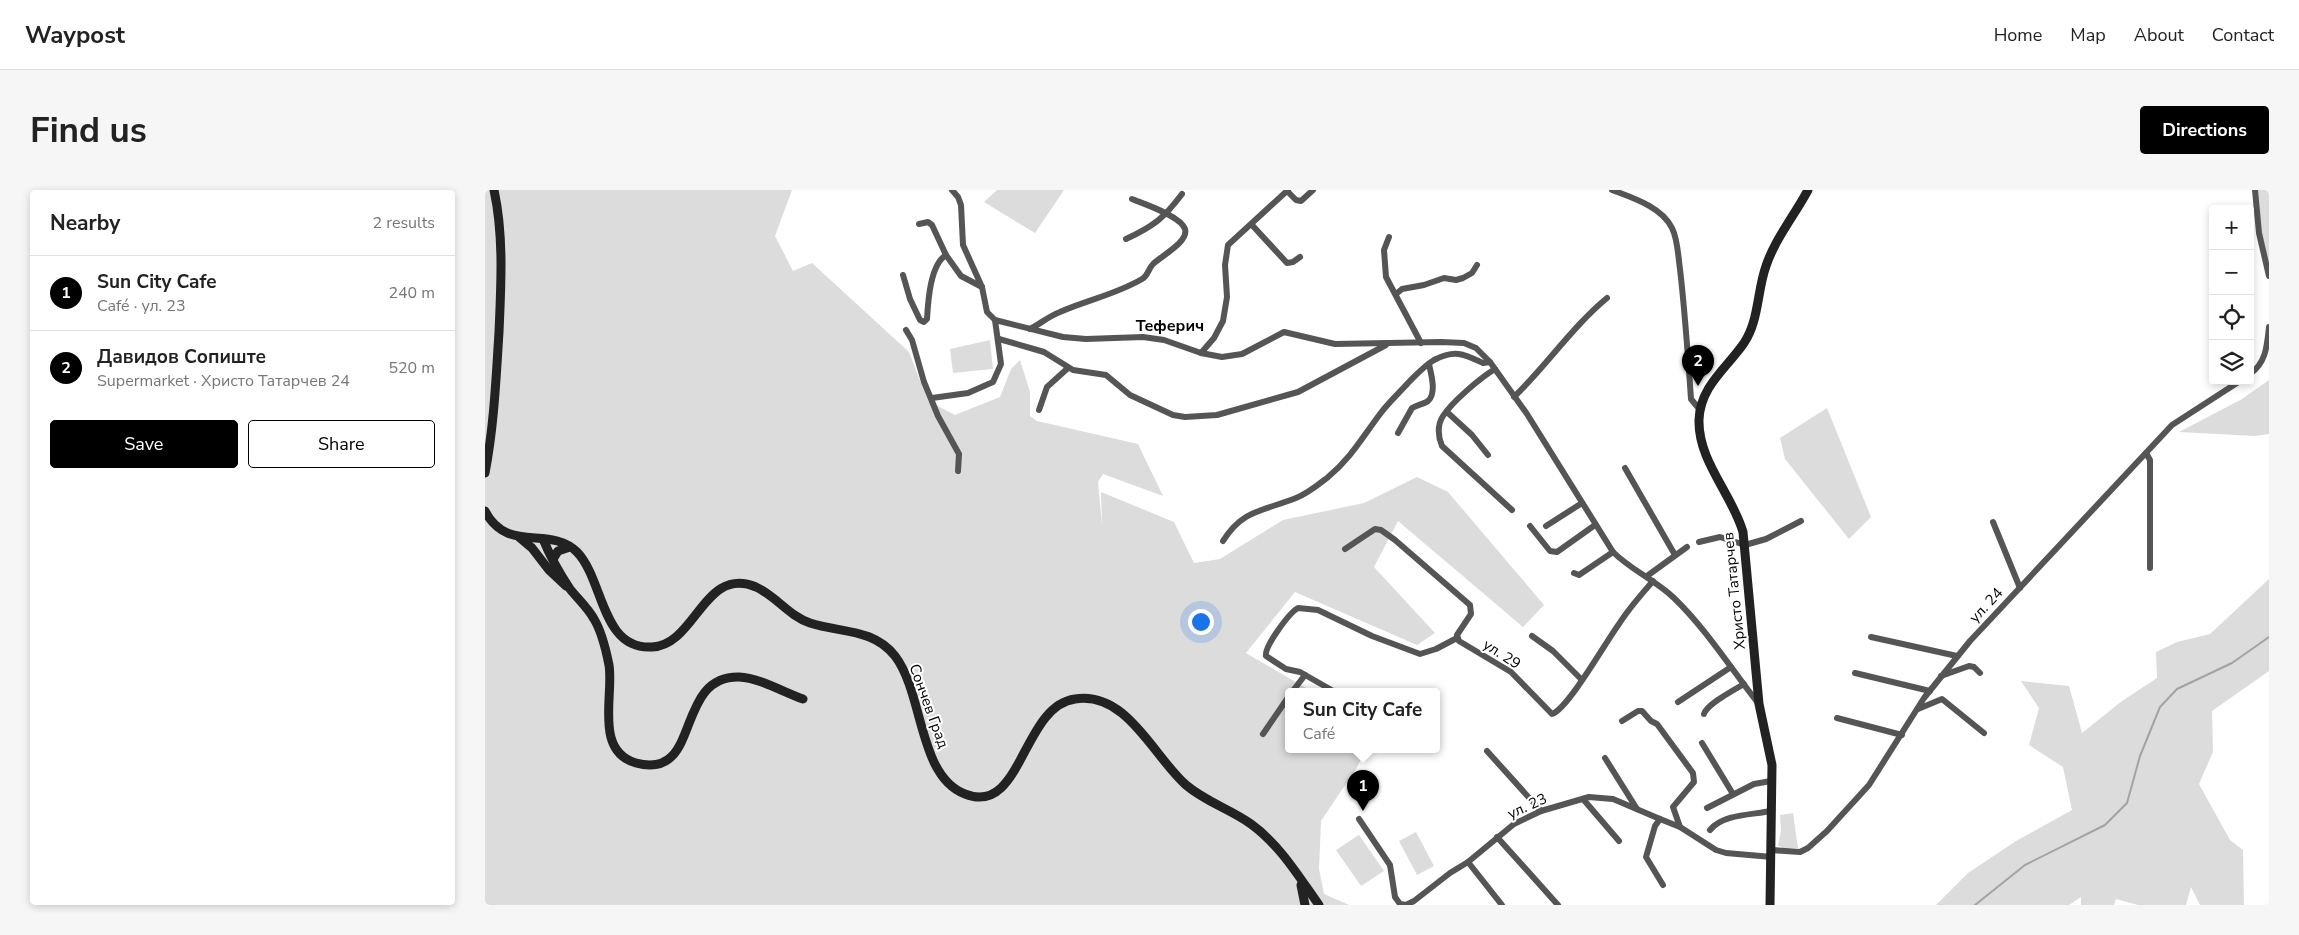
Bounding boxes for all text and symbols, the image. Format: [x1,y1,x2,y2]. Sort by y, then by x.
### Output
text: Waypost [25,19,125,51]
text: Home [1994,23,2042,47]
text: Map [2070,23,2106,47]
text: About [2134,23,2184,47]
text: Contact [2212,23,2274,47]
button: Directions [2140,106,2269,154]
text: Find us [30,107,147,154]
map controls [2209,205,2254,385]
button: + [2209,205,2254,250]
text: Nearby [50,209,120,237]
text: 2 results [373,212,435,234]
button: − [2209,250,2254,295]
text: Sun City Cafe [97,269,216,295]
text: 1 [61,282,71,304]
text: 240 m [388,282,435,304]
text: Café · ул. 23 [97,295,186,317]
button: locate [2209,295,2254,340]
district label: Теферич [1136,315,1204,337]
button: layers [2209,340,2254,385]
text: Давидов Сопиште [97,344,266,370]
pin: 2 [1682,345,1714,386]
text: 2 [61,357,71,379]
text: 520 m [388,357,435,379]
text: Supermarket · Христо Татарчев 24 [97,370,350,392]
button: Save [50,420,238,468]
button: Share [248,420,435,468]
street label: Христо Татарчев [1718,531,1750,651]
street label: ул. 24 [1965,583,2007,627]
your location [1188,609,1214,635]
street label: ул. 29 [1479,634,1525,674]
street label: Сончев Град [904,661,954,751]
popup [1285,688,1440,753]
text: Sun City Cafe [1303,697,1422,723]
text: Café [1303,723,1335,745]
pin: 1 [1347,770,1379,811]
street label: ул. 23 [1504,788,1550,824]

